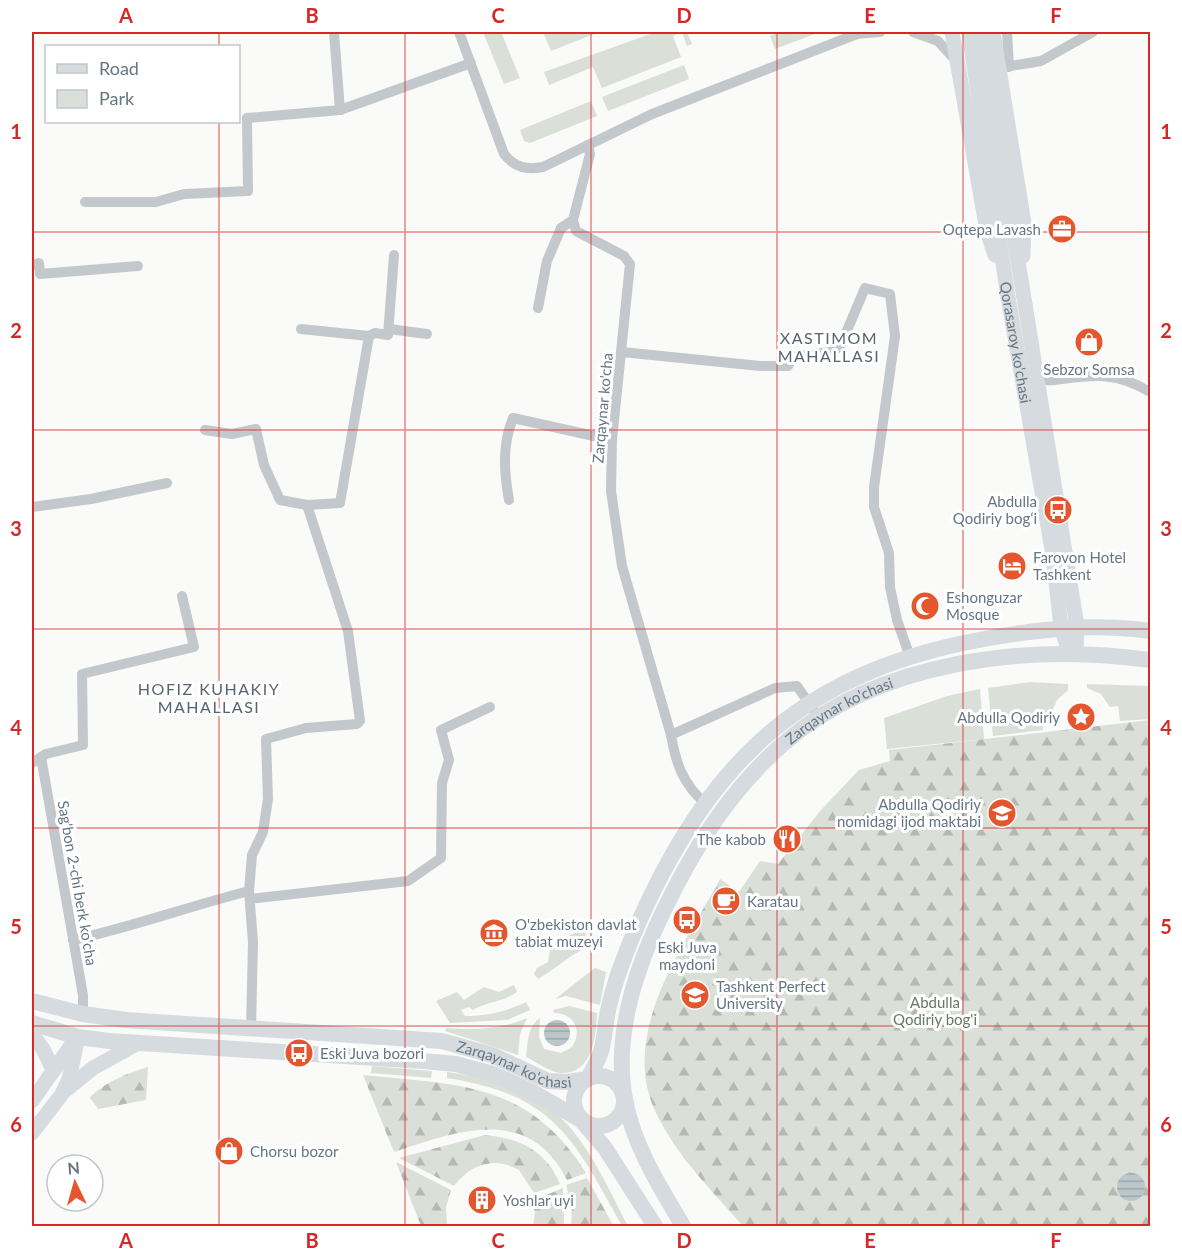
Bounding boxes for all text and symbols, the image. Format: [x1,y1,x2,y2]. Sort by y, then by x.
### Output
text: A [118,3,133,27]
text: B [305,3,319,27]
text: C [491,3,505,27]
text: D [676,3,692,27]
text: E [864,3,876,27]
text: F [1050,3,1062,27]
legend [45,45,240,123]
text: Road [99,57,139,79]
text: Park [99,87,135,109]
text: 1 [10,119,22,143]
text: 1 [1160,119,1172,143]
office icon: Oqtepa Lavash [1046,213,1078,245]
place label: Oqtepa Lavash [943,220,1041,238]
street label: Qorasaroy ko'chasi [997,280,1035,405]
text: 2 [10,318,22,342]
text: 2 [1160,318,1172,342]
shop icon: Sebzor Somsa [1073,326,1105,358]
district label: XASTIMOM MAHALLASI [778,328,880,365]
street label: Zarqaynar ko'cha [588,352,616,464]
place label: Sebzor Somsa [1043,360,1135,378]
place label: Abdulla Qodiriy bogʻi [953,492,1037,527]
bus stop icon: Abdulla Qodiriy bogʻi [1042,494,1074,526]
text: 3 [10,516,22,540]
text: 3 [1160,516,1172,540]
place label: Farovon Hotel Tashkent [1033,548,1126,583]
hotel icon: Farovon Hotel Tashkent [996,550,1028,582]
place label: Eshonguzar Mosque [946,588,1023,623]
mosque icon: Eshonguzar Mosque [909,590,941,622]
street label: Zarqaynar ko'chasi [781,673,895,748]
district label: HOFIZ KUHAKIY MAHALLASI [138,679,280,716]
place icon: Abdulla Qodiriy [1065,701,1097,733]
place label: Abdulla Qodiriy [957,708,1060,726]
text: 4 [10,715,22,739]
text: 4 [1160,715,1172,739]
place label: Abdulla Qodiriy nomidagi ijod maktabi [837,795,981,830]
school or university icon: Abdulla Qodiriy nomidagi ijod maktabi [986,797,1018,829]
street label: Sag'bon 2-chi berk ko'cha [55,799,101,967]
restaurant icon: The kabob [771,823,803,855]
place label: The kabob [697,830,766,848]
cafe icon: Karatau [710,885,742,917]
place label: Karatau [747,892,798,910]
bus stop icon: Eski Juva maydoni [671,904,703,936]
text: 5 [10,914,22,938]
text: 5 [1160,914,1172,938]
place label: O'zbekiston davlat tabiat muzeyi [515,915,637,950]
museum icon: O'zbekiston davlat tabiat muzeyi [478,917,510,949]
place label: Eski Juva maydoni [657,938,717,973]
place label: Tashkent Perfect University [716,977,826,1012]
school or university icon: Tashkent Perfect University [679,979,711,1011]
park label: Abdulla Qodiriy bog'i [893,993,977,1028]
bus stop icon: Eski Juva bozori [283,1037,315,1069]
street label: Zarqaynar ko'chasi [455,1037,572,1091]
place label: Eski Juva bozori [320,1044,424,1062]
text: 6 [10,1112,22,1136]
text: 6 [1160,1112,1172,1136]
shop icon: Chorsu bozor [213,1135,245,1167]
place label: Chorsu bozor [250,1142,339,1160]
north arrow [45,1153,105,1213]
text: N [67,1158,81,1178]
building icon: Yoshlar uyi [466,1184,498,1216]
place label: Yoshlar uyi [503,1191,574,1209]
text: A [118,1228,133,1252]
text: B [305,1228,319,1252]
text: C [491,1228,505,1252]
text: D [676,1228,692,1252]
text: E [864,1228,876,1252]
text: F [1050,1228,1062,1252]

